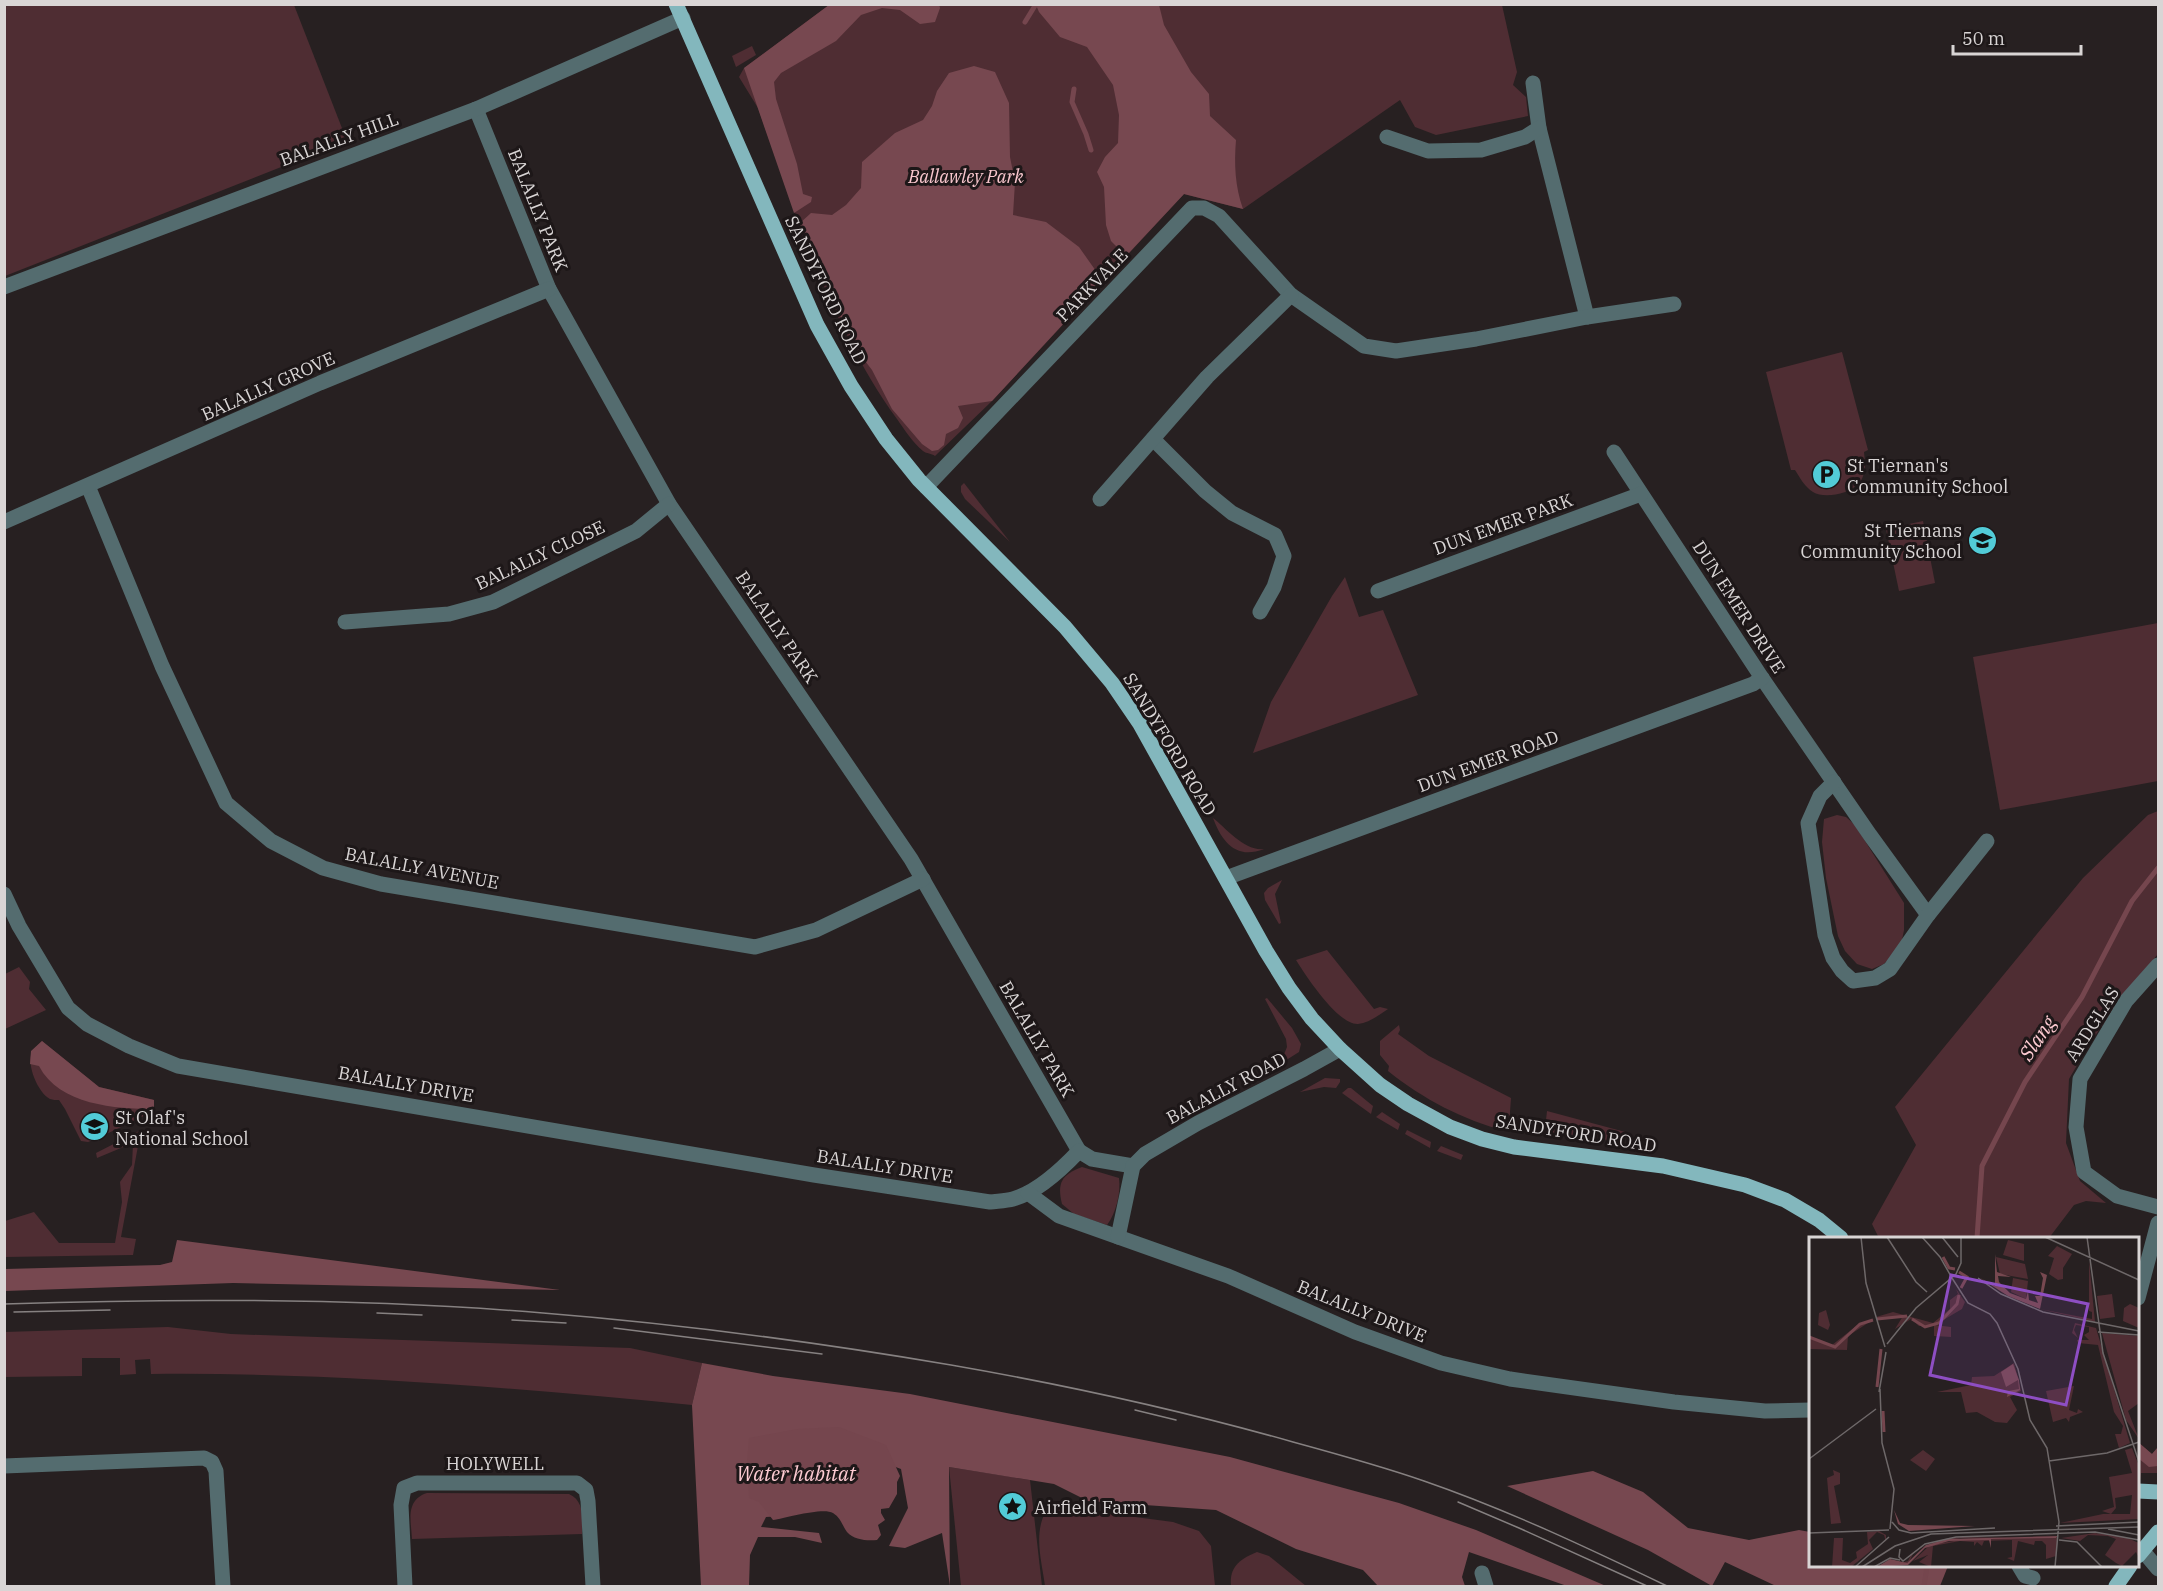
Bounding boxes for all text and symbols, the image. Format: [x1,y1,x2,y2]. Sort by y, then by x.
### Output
scale bar [1953,18,2080,56]
text: 50 m [1962,27,2005,50]
street label: BALALLY HILL [276,107,402,171]
street label: BALALLY PARK [503,145,573,275]
park label: Ballawley Park [907,165,1024,188]
street label: SANDYFORD ROAD [780,212,872,368]
street label: PARKVALE [1051,244,1133,326]
street label: BALALLY GROVE [198,346,338,426]
place label: St Tiernan's Community School [1847,454,2008,498]
parking icon: St Tiernan's Community School [1810,459,1842,491]
street label: DUN EMER PARK [1430,488,1576,560]
street label: BALALLY CLOSE [472,515,608,595]
place label: St Tiernans Community School [1801,519,1962,563]
school or university icon: St Tiernans Community School [1967,524,1999,556]
street label: DUN EMER DRIVE [1688,536,1790,678]
street label: BALALLY PARK [731,566,823,688]
street label: SANDYFORD ROAD [1118,668,1222,820]
street label: DUN EMER ROAD [1414,725,1562,797]
street label: BALALLY AVENUE [343,842,501,894]
street label: BALALLY PARK [994,977,1080,1101]
street label: ARDGLAS [2060,982,2124,1066]
water label: Slang [2012,1010,2062,1066]
street label: BALALLY ROAD [1162,1047,1290,1129]
street label: BALALLY DRIVE [336,1061,476,1107]
place label: St Olaf's National School [115,1106,249,1150]
street label: SANDYFORD ROAD [1494,1109,1658,1157]
school or university icon: St Olaf's National School [78,1111,110,1143]
street label: BALALLY DRIVE [815,1144,955,1188]
inset map [1809,1237,2139,1567]
street label: BALALLY DRIVE [1294,1275,1430,1347]
street label: HOLYWELL [446,1452,544,1475]
water label: Water habitat [736,1460,857,1487]
place icon: Airfield Farm [997,1491,1029,1523]
place label: Airfield Farm [1034,1496,1147,1519]

